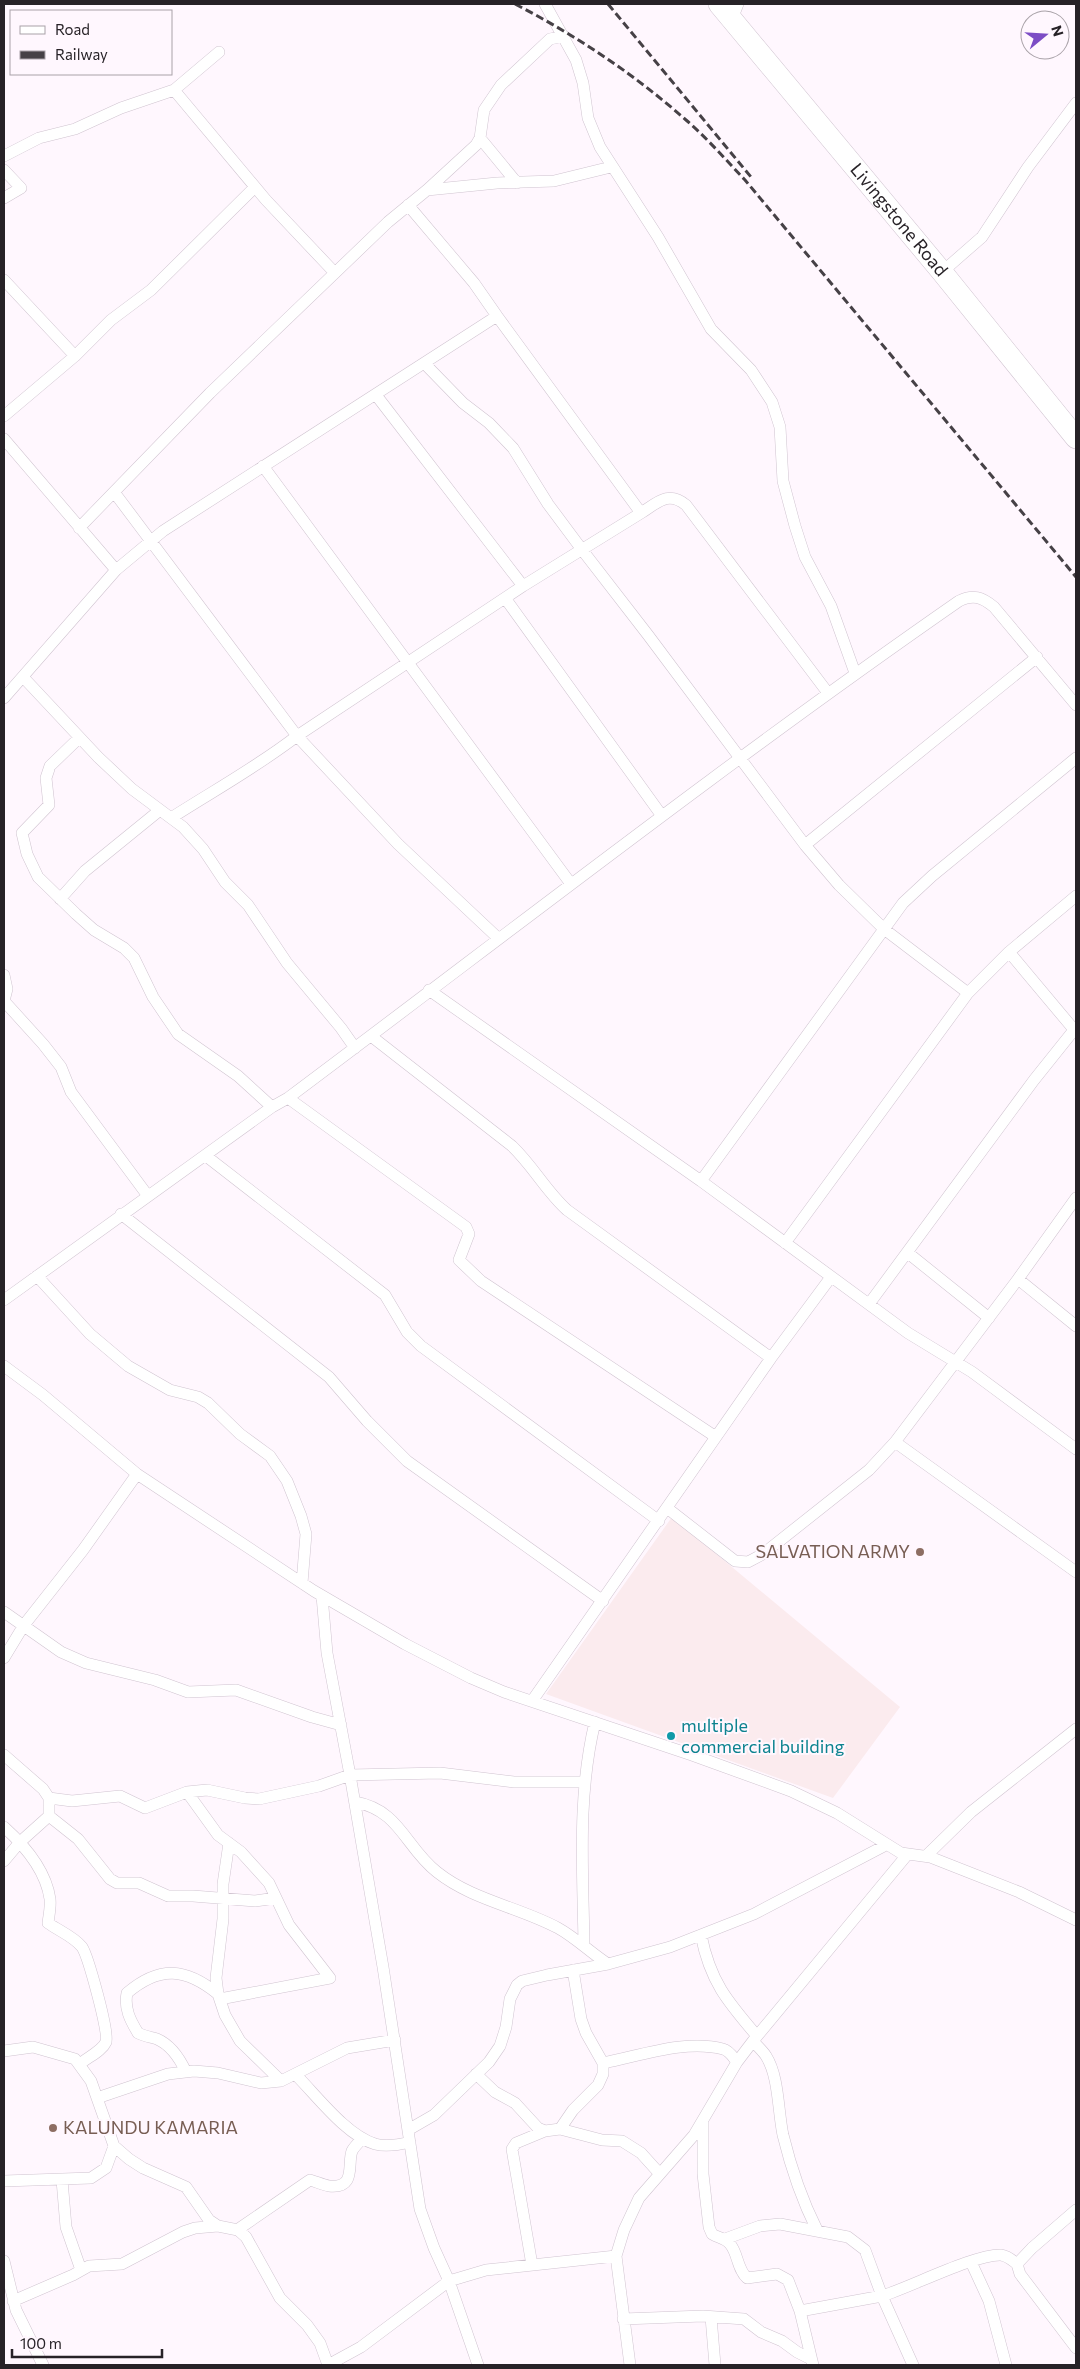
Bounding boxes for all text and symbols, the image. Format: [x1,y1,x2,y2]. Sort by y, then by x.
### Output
legend [10,10,172,75]
north arrow [1020,10,1070,60]
text: Road [55,20,90,38]
text: N [1048,23,1068,38]
text: Railway [55,45,108,63]
street label: Livingstone Road [846,158,953,280]
place label: SALVATION ARMY [756,1540,910,1562]
marker: SALVATION ARMY [914,1546,926,1558]
place label: multiple commercial building [681,1714,845,1757]
marker: multiple commercial building [665,1730,677,1742]
place label: KALUNDU KAMARIA [63,2116,238,2138]
marker: KALUNDU KAMARIA [47,2122,59,2134]
scale bar [12,2326,162,2358]
text: 100 m [20,2334,62,2352]

